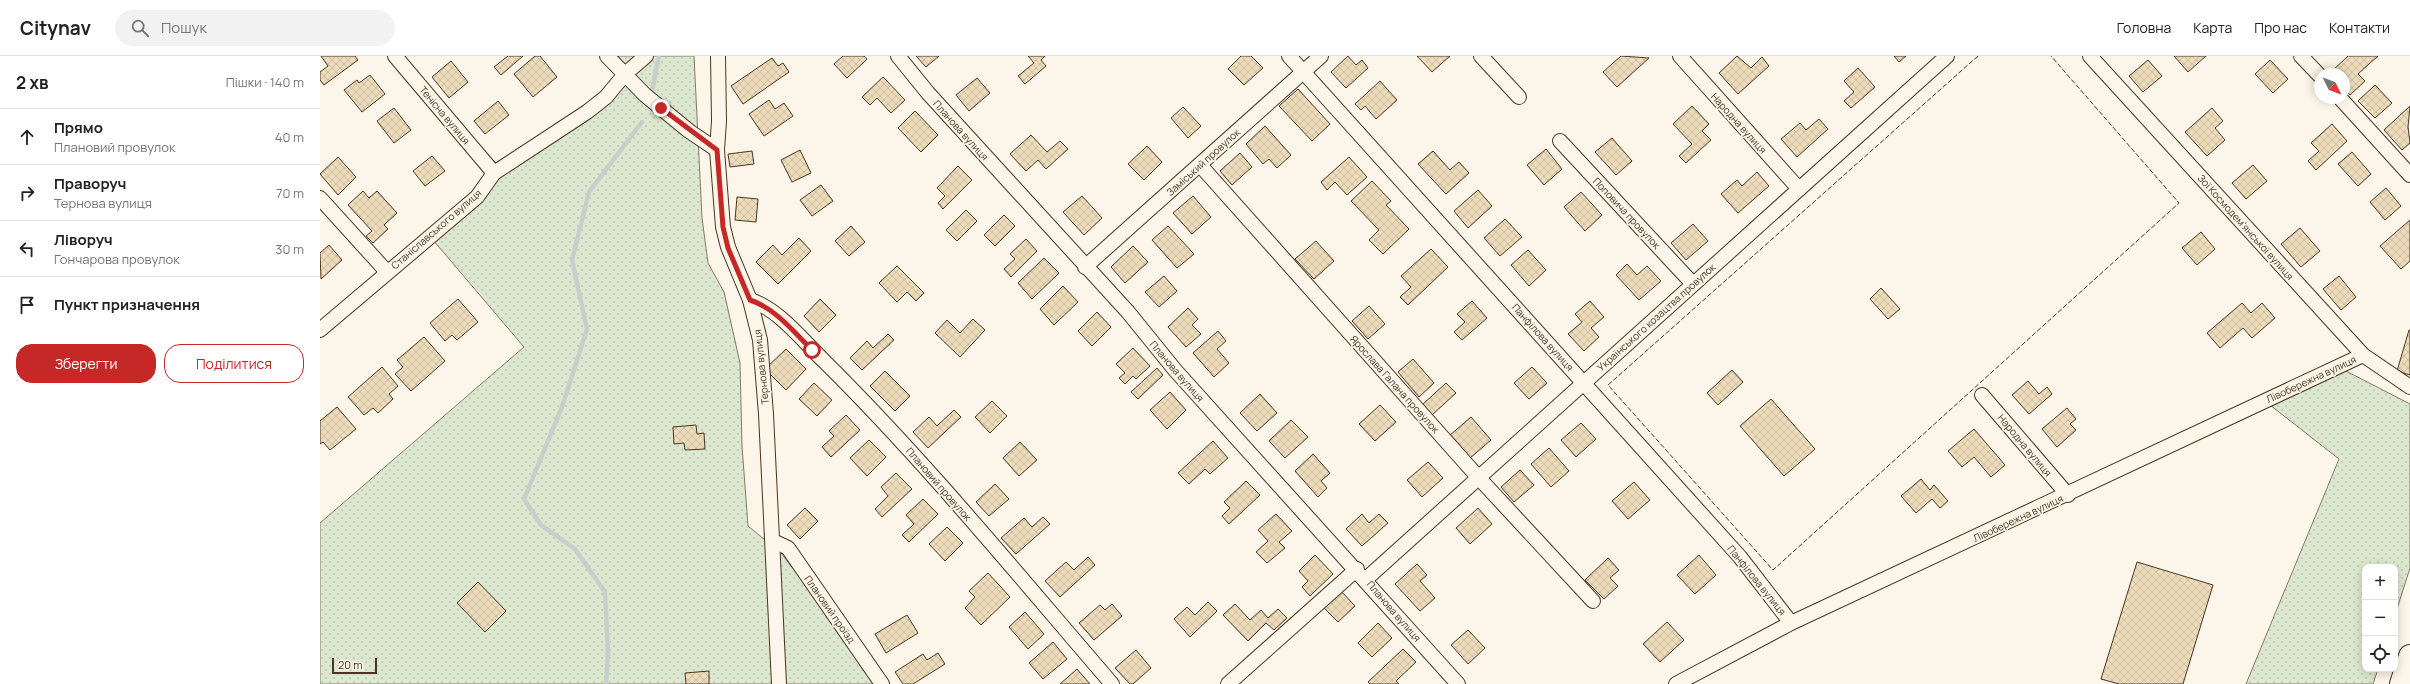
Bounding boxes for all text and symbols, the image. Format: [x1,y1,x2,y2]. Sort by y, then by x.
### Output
search box [115,10,395,46]
text: Citynav [20,15,91,41]
icon: search [129,17,151,39]
text: Пошук [161,17,207,38]
text: Головна [2117,18,2171,37]
text: Карта [2193,18,2232,37]
text: Про нас [2254,18,2307,37]
text: Контакти [2329,18,2390,37]
north arrow [2314,68,2350,104]
text: 2 хв [16,71,48,94]
text: Пішки · 140 m [226,73,304,91]
street label: Тенісна вулиця [417,83,473,147]
street label: Народна вулиця [1708,90,1770,156]
street label: Планова вулиця [930,97,992,163]
route end [652,99,670,117]
text: Прямо [54,117,103,138]
street label: Заміський провулок [1163,124,1244,199]
icon: ahead [16,126,38,148]
text: 40 m [275,128,304,146]
text: Плановий провулок [54,138,175,156]
street label: Зої Космодем’янської вулиця [2195,171,2297,283]
text: Праворуч [54,173,126,194]
street label: Поповича провулок [1590,174,1665,253]
icon: right [16,182,38,204]
text: 70 m [276,184,304,202]
street label: Станіславського вулиця [388,186,484,272]
text: Тернова вулиця [54,194,152,212]
text: Ліворуч [54,229,113,250]
icon: left [16,238,38,260]
text: 30 m [275,240,304,258]
text: Гончарова провулок [54,250,180,268]
street label: Українського козацтва провулок [1594,259,1719,374]
icon: arrive [16,294,38,316]
text: Пункт призначення [54,294,200,315]
street label: Панфілова вулиця [1509,300,1577,374]
street label: Тернова вулиця [750,329,772,405]
street label: Ярослава Галана провулок [1347,332,1443,437]
street label: Планова вулиця [1147,338,1207,404]
route start [803,341,821,359]
button: Зберегти [16,344,156,383]
button: Поділитися [164,344,304,383]
street label: Лівобережна вулиця [2264,352,2358,406]
street label: Народна вулиця [1995,411,2055,479]
street label: Плановий провулок [903,444,976,525]
street label: Лівобережна вулиця [1971,491,2065,545]
street label: Панфілова вулиця [1724,542,1790,618]
map controls [2362,564,2398,672]
button: + [2362,564,2398,600]
street label: Плановий проїзд [801,572,859,646]
street label: Планова вулиця [1364,578,1424,644]
button: − [2362,600,2398,636]
button: locate [2362,636,2398,672]
scale bar [332,656,377,675]
text: 20 m [338,657,363,672]

